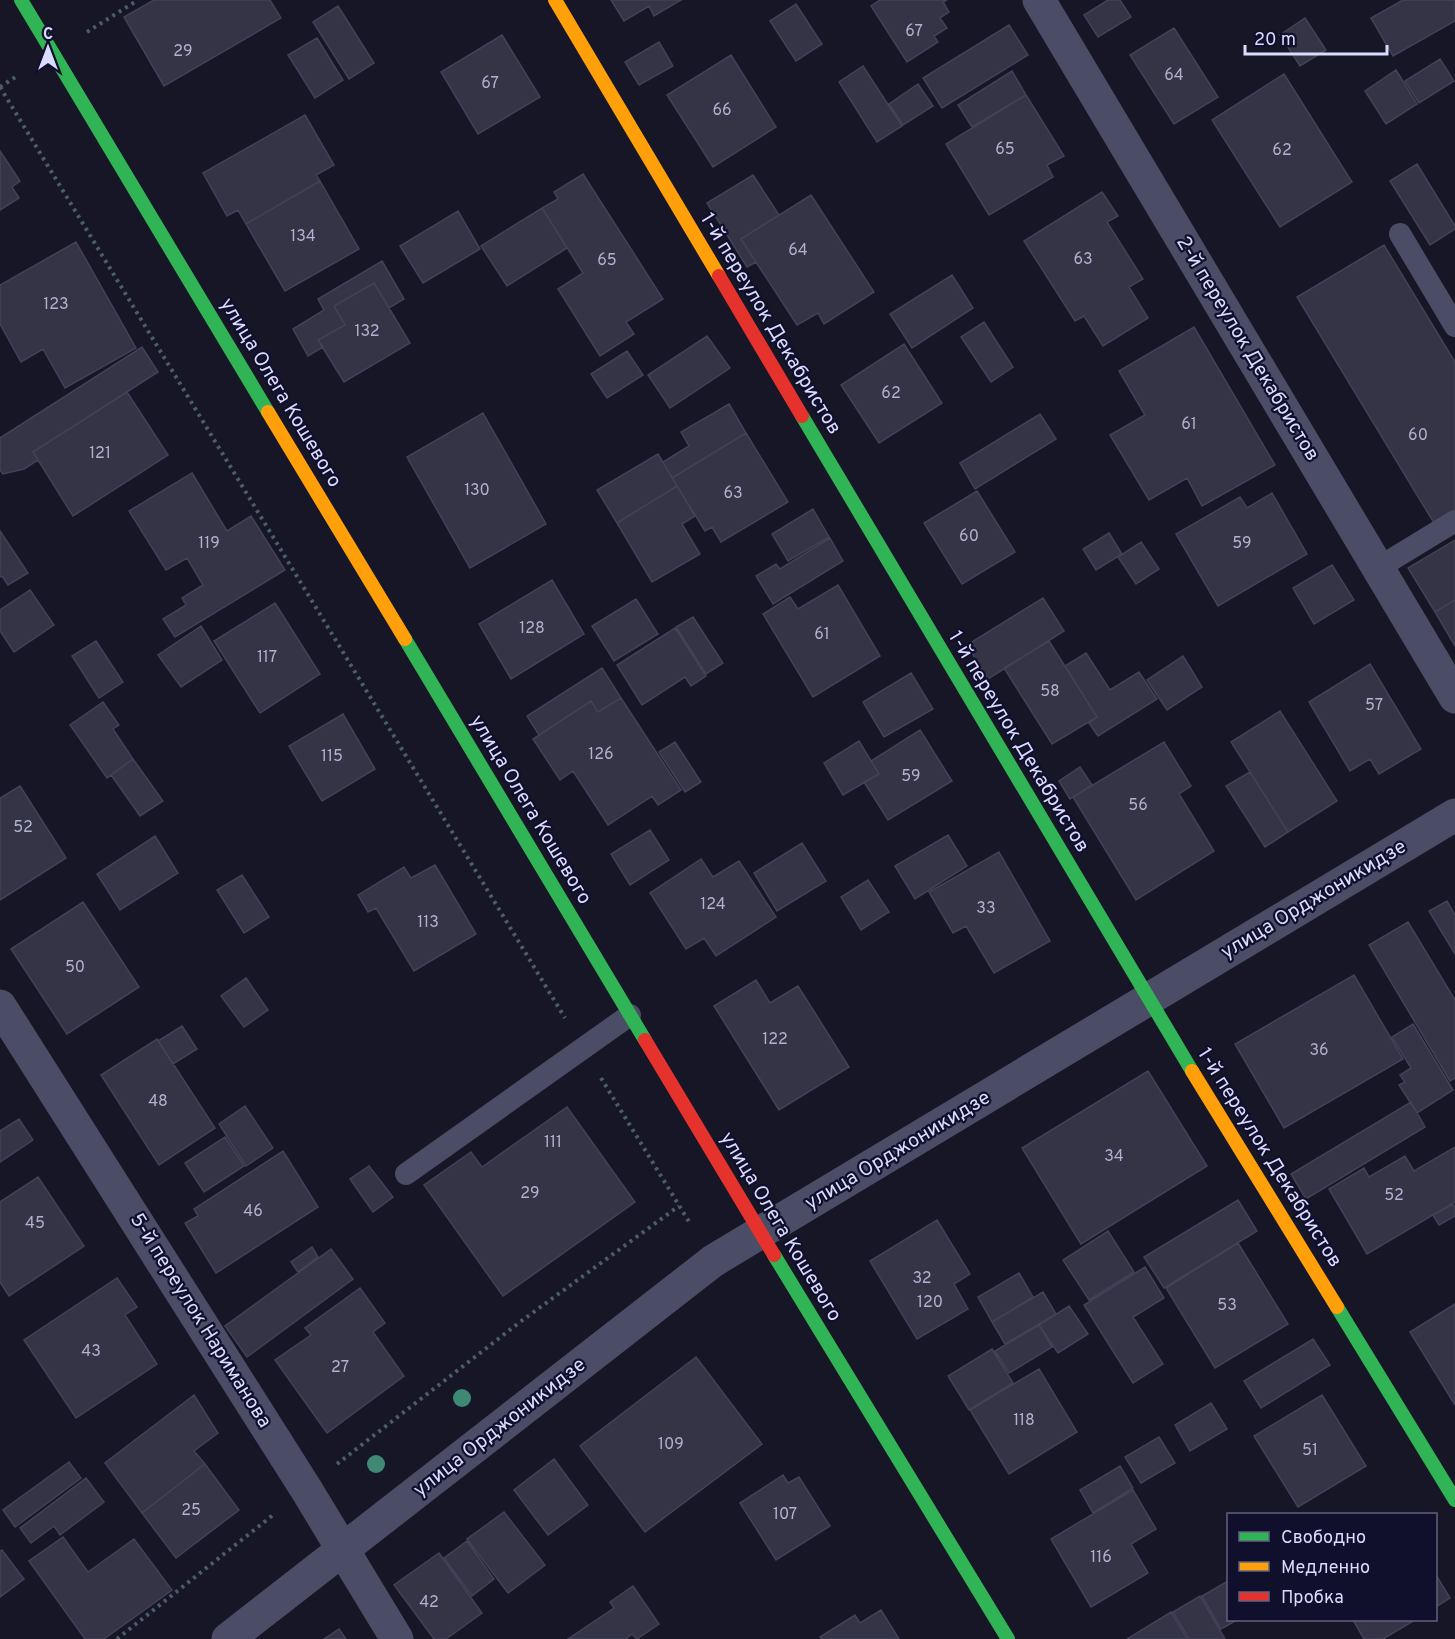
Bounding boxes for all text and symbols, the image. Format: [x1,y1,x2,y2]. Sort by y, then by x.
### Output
north arrow [18,18,78,78]
scale bar [1245,18,1388,56]
house number: 67 [905,22,923,42]
text: С [43,25,53,45]
text: 20 m [1254,29,1296,52]
house number: 29 [173,42,193,62]
house number: 64 [1164,66,1184,86]
house number: 67 [481,74,499,94]
house number: 66 [712,101,732,121]
house number: 65 [995,140,1015,160]
house number: 62 [1272,141,1292,161]
street label: 1-й переулок Декабристов [693,208,847,440]
house number: 134 [290,227,316,247]
street label: 2-й переулок Декабристов [1169,232,1325,466]
house number: 64 [788,241,808,261]
house number: 63 [1073,250,1093,270]
house number: 65 [597,251,617,271]
street label: улица Олега Кошевого [213,293,347,493]
house number: 123 [43,295,69,315]
house number: 132 [354,322,380,342]
house number: 62 [881,384,901,404]
house number: 61 [1181,415,1197,435]
house number: 60 [1408,426,1428,446]
house number: 121 [89,444,111,464]
house number: 130 [464,481,490,501]
house number: 63 [723,484,743,504]
house number: 60 [959,527,979,547]
house number: 119 [198,534,220,554]
house number: 59 [1232,534,1252,554]
house number: 128 [519,619,545,639]
house number: 61 [814,625,830,645]
street label: 1-й переулок Декабристов [941,626,1095,858]
house number: 117 [257,648,277,668]
house number: 58 [1040,682,1060,702]
house number: 57 [1365,696,1383,716]
street label: улица Олега Кошевого [463,710,597,910]
house number: 126 [588,745,614,765]
house number: 115 [321,747,343,767]
house number: 59 [901,767,921,787]
house number: 56 [1128,796,1148,816]
house number: 52 [13,818,33,838]
street label: улица Орджоникидзе [1216,834,1412,966]
house number: 124 [700,895,726,915]
house number: 33 [976,899,996,919]
house number: 113 [417,913,439,933]
house number: 50 [65,958,85,978]
house number: 122 [762,1030,788,1050]
house number: 36 [1309,1041,1329,1061]
street label: 1-й переулок Декабристов [1191,1043,1347,1273]
street label: улица Орджоникидзе [800,1085,996,1217]
house number: 48 [148,1092,168,1112]
street label: улица Олега Кошевого [713,1127,847,1327]
house number: 111 [544,1133,562,1153]
house number: 34 [1104,1147,1124,1167]
house number: 29 [520,1184,540,1204]
house number: 52 [1384,1186,1404,1206]
house number: 46 [243,1202,263,1222]
street label: 5-й переулок Нариманова [123,1209,277,1433]
house number: 45 [25,1214,45,1234]
house number: 32 [912,1269,932,1289]
house number: 120 [917,1293,943,1313]
house number: 53 [1217,1296,1237,1316]
house number: 43 [81,1342,101,1362]
street label: улица Орджоникидзе [408,1352,592,1504]
house number: 27 [331,1358,349,1378]
house number: 118 [1013,1411,1035,1431]
house number: 109 [658,1435,684,1455]
house number: 51 [1302,1441,1318,1461]
house number: 25 [181,1501,201,1521]
house number: 107 [773,1505,797,1525]
legend [1227,1513,1437,1621]
text: Свободно [1281,1527,1366,1550]
house number: 116 [1090,1548,1112,1568]
text: Медленно [1281,1557,1370,1580]
text: Пробка [1281,1587,1344,1610]
house number: 42 [419,1593,439,1613]

